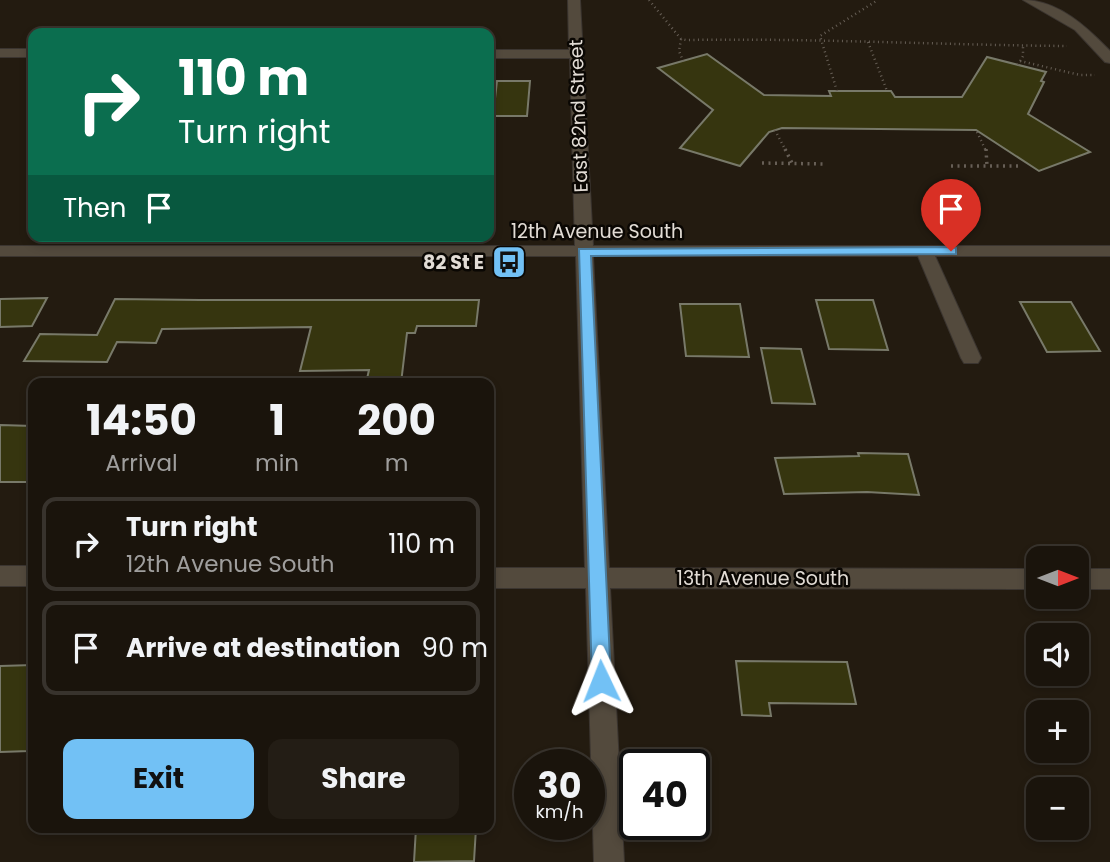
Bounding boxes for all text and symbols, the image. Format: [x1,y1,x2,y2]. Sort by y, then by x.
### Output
street label: East 82nd Street [562,39,595,193]
text: 110 m [178,44,309,112]
icon: right [63,56,154,147]
text: Turn right [178,109,330,154]
pin [921,179,981,251]
icon: arrive [140,189,178,227]
text: Then [63,190,126,226]
icon: arrive [932,190,970,228]
street label: 12th Avenue South [511,218,683,245]
bus stop icon: 82 St E [490,243,528,281]
place label: 82 St E [423,249,484,276]
text: 14:50 [86,391,197,450]
text: 1 [269,391,285,450]
text: 200 [357,391,436,450]
text: Arrival [105,447,178,479]
text: min [255,447,299,479]
text: m [385,447,408,479]
text: Turn right [126,509,258,545]
icon: right [67,525,105,563]
text: 110 m [388,526,455,562]
north arrow [1026,546,1088,609]
map controls [1026,546,1089,840]
text: 12th Avenue South [126,548,334,580]
street label: 13th Avenue South [677,565,849,592]
button: sound [1026,623,1089,686]
icon: arrive [67,629,105,667]
text: Arrive at destination [126,630,401,666]
text: 90 m [422,630,488,666]
position arrow [564,644,638,718]
button: + [1026,700,1089,763]
button: Exit [63,739,254,819]
button: Share [268,739,459,819]
speed limit sign: 40 [619,749,710,840]
text: 30 [538,761,582,810]
button: − [1026,777,1089,840]
text: km/h [536,799,583,824]

